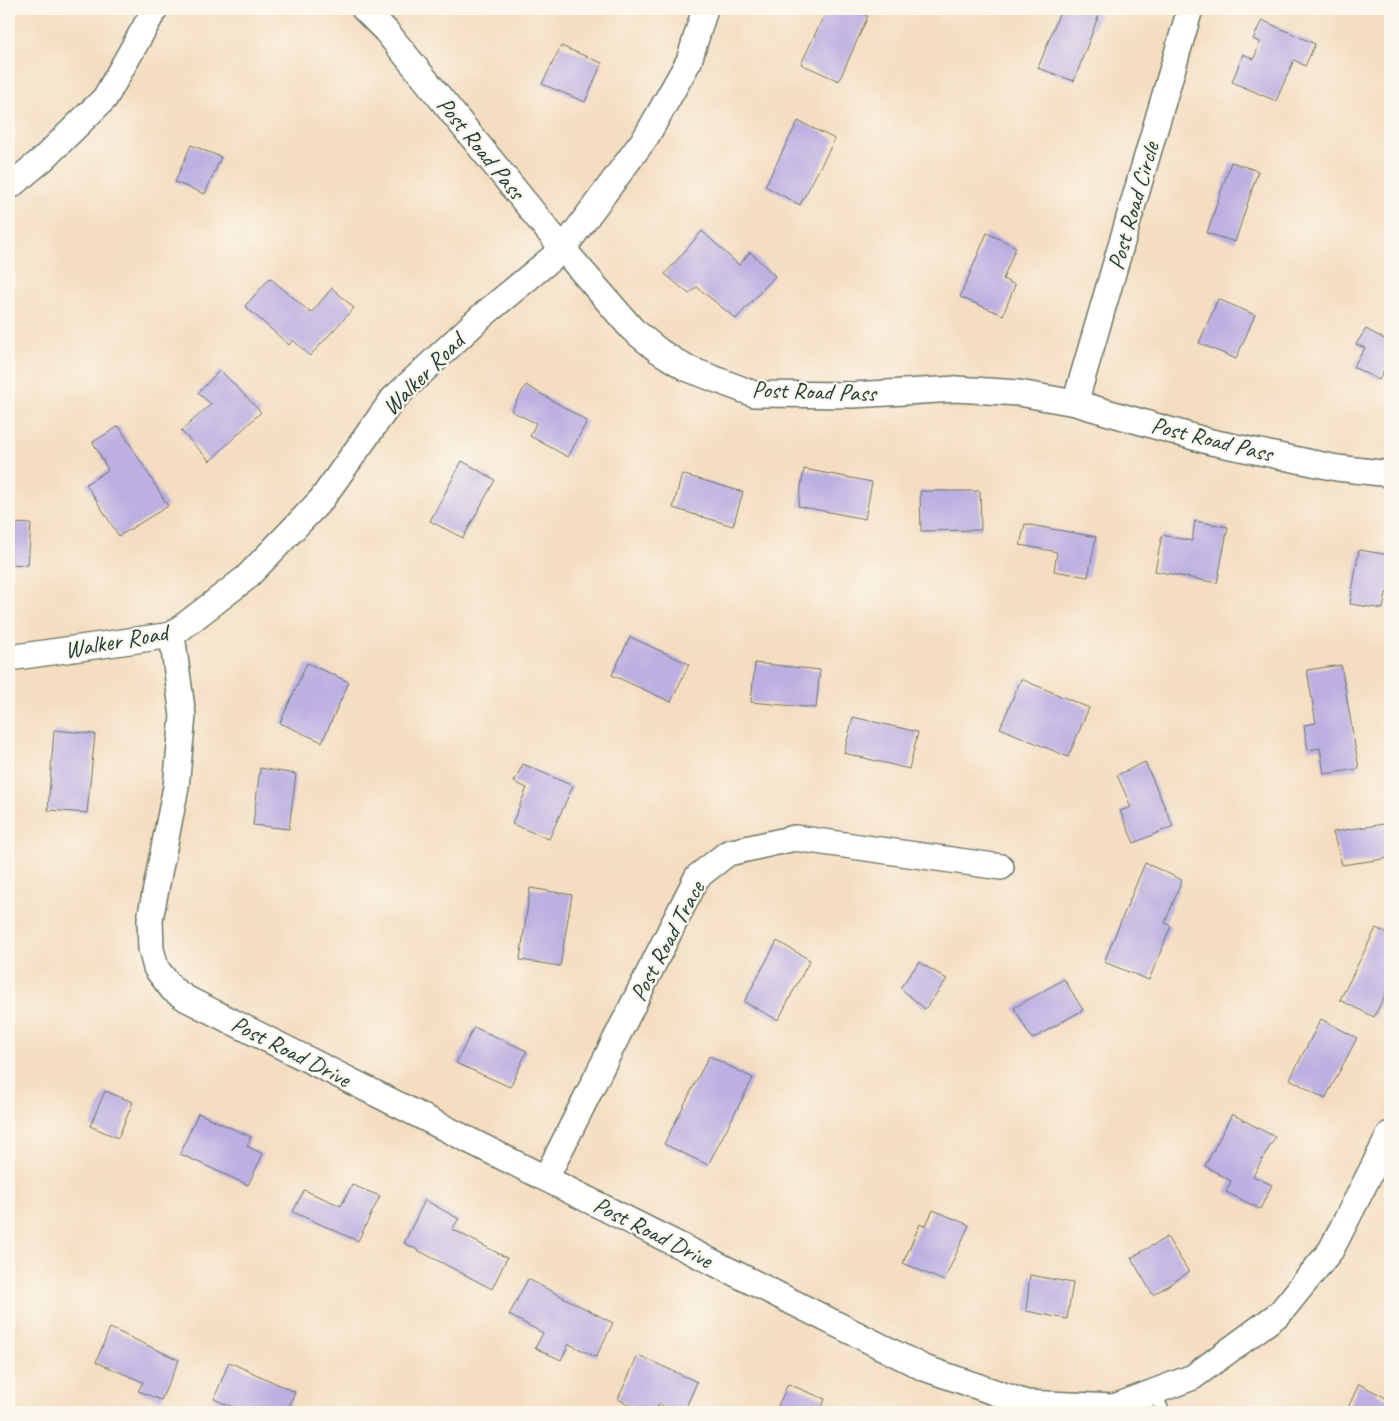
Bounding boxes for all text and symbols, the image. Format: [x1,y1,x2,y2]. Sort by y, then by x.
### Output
street label: Post Road Pass [430,90,533,207]
street label: Post Road Circle [1100,137,1166,273]
street label: Walker Road [376,324,473,421]
street label: Post Road Pass [752,374,878,408]
street label: Post Road Pass [1148,409,1277,469]
street label: Walker Road [62,617,173,665]
street label: Post Road Trace [623,874,712,1006]
street label: Post Road Drive [227,1008,357,1095]
street label: Post Road Drive [589,1189,719,1276]

